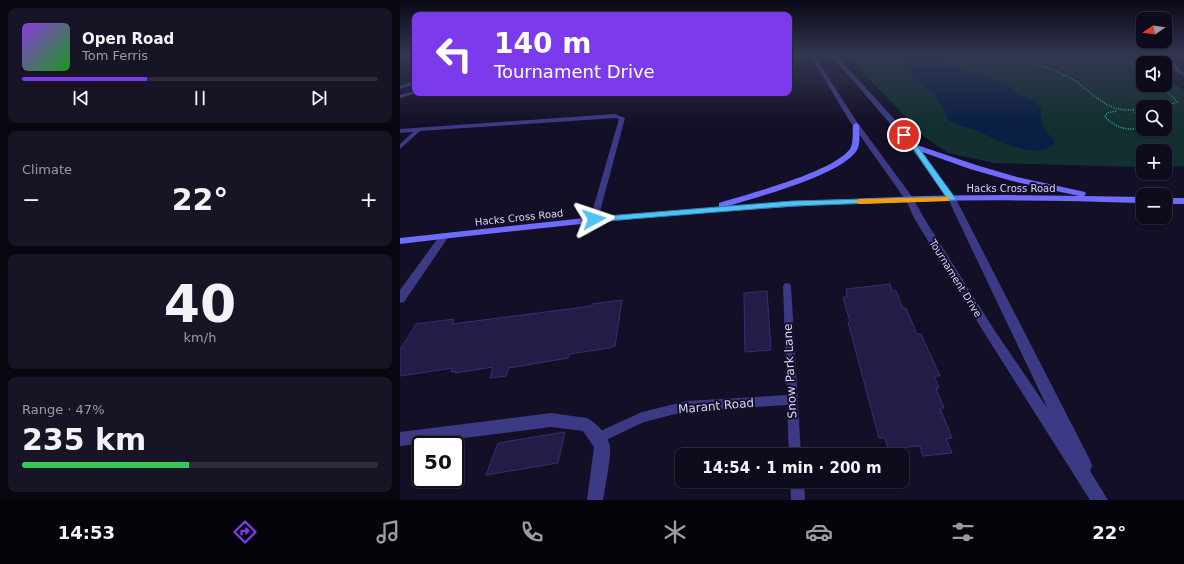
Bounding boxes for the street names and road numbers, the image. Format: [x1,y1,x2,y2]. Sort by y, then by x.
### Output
street label: Hacks Cross Road [966,183,1056,194]
street label: Hacks Cross Road [474,207,564,228]
street label: Tournament Drive [927,237,984,319]
street label: Snow Park Lane [781,323,799,419]
street label: Marant Road [677,396,755,416]

